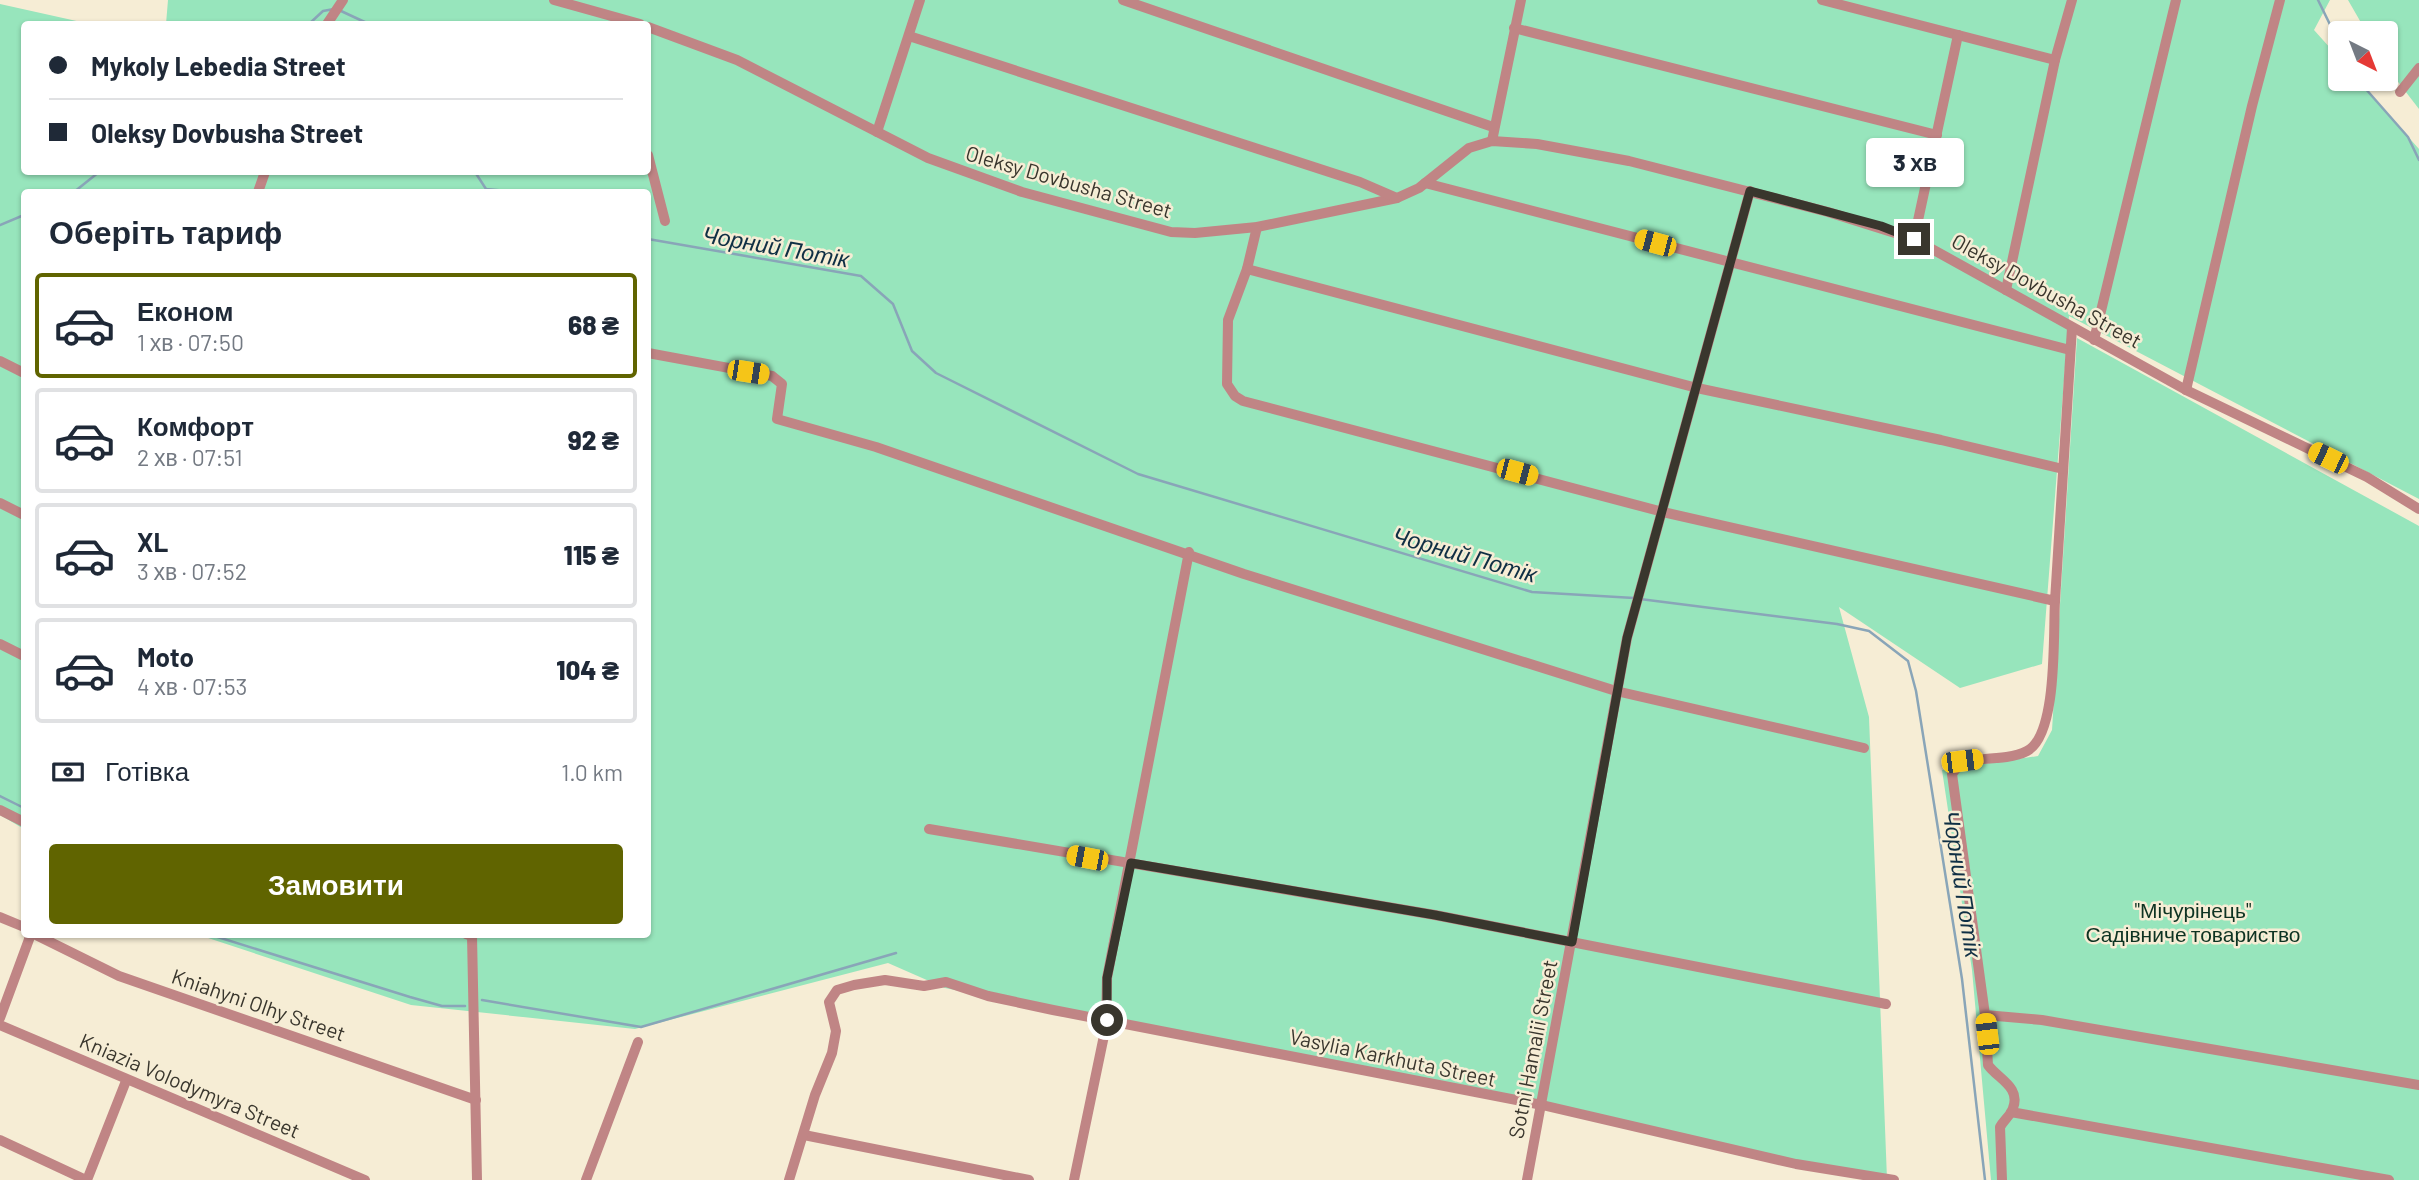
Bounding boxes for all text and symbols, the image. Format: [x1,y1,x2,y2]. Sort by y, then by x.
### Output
north arrow [2328,21,2398,91]
map controls [2328,21,2398,91]
text: Mykoly Lebedia Street [91,50,346,81]
text: Oleksy Dovbusha Street [91,117,363,148]
callout: 3 хв [1865,138,1963,187]
street label: Oleksy Dovbusha Street [963,140,1175,222]
text: 3 хв [1893,148,1937,176]
text: Оберіть тариф [49,212,282,250]
water label: Чорний Потік [701,219,853,273]
route end [1898,223,1930,255]
car [1632,227,1679,259]
street label: Oleksy Dovbusha Street [1948,227,2146,353]
icon: car [53,294,116,357]
text: Економ [137,295,233,326]
text: 68 ₴ [568,309,619,340]
text: 1 хв · 07:50 [137,328,244,356]
car [726,358,771,386]
icon: car [53,409,116,472]
text: Комфорт [137,410,254,441]
text: 92 ₴ [568,424,619,455]
car [2305,439,2352,477]
text: 2 хв · 07:51 [137,443,243,471]
car [1494,456,1541,488]
water label: Чорний Потік [1390,520,1541,588]
icon: car [53,524,116,587]
text: XL [137,526,168,557]
text: 115 ₴ [564,539,619,570]
text: 3 хв · 07:52 [137,557,247,585]
icon: car [53,639,116,702]
text: Moto [137,641,194,672]
text: 104 ₴ [556,654,619,685]
text: 4 хв · 07:53 [137,672,247,700]
car [1940,748,1985,774]
icon: cash [49,753,87,791]
text: Готівка [105,755,189,786]
text: 1.0 km [561,758,623,786]
water label: Чорний Потік [1938,809,1989,961]
button: Замовити [49,844,623,924]
car [1065,844,1110,872]
park label: "Мічурінець" Садівниче товариство [2085,897,2301,946]
street label: Sotni Hamalii Street [1502,957,1562,1141]
street label: Kniahyni Olhy Street [169,963,349,1045]
route start [1091,1004,1123,1036]
car [1975,1012,2000,1056]
street label: Vasylia Karkhuta Street [1287,1023,1499,1091]
street label: Kniazia Volodymyra Street [76,1027,304,1143]

